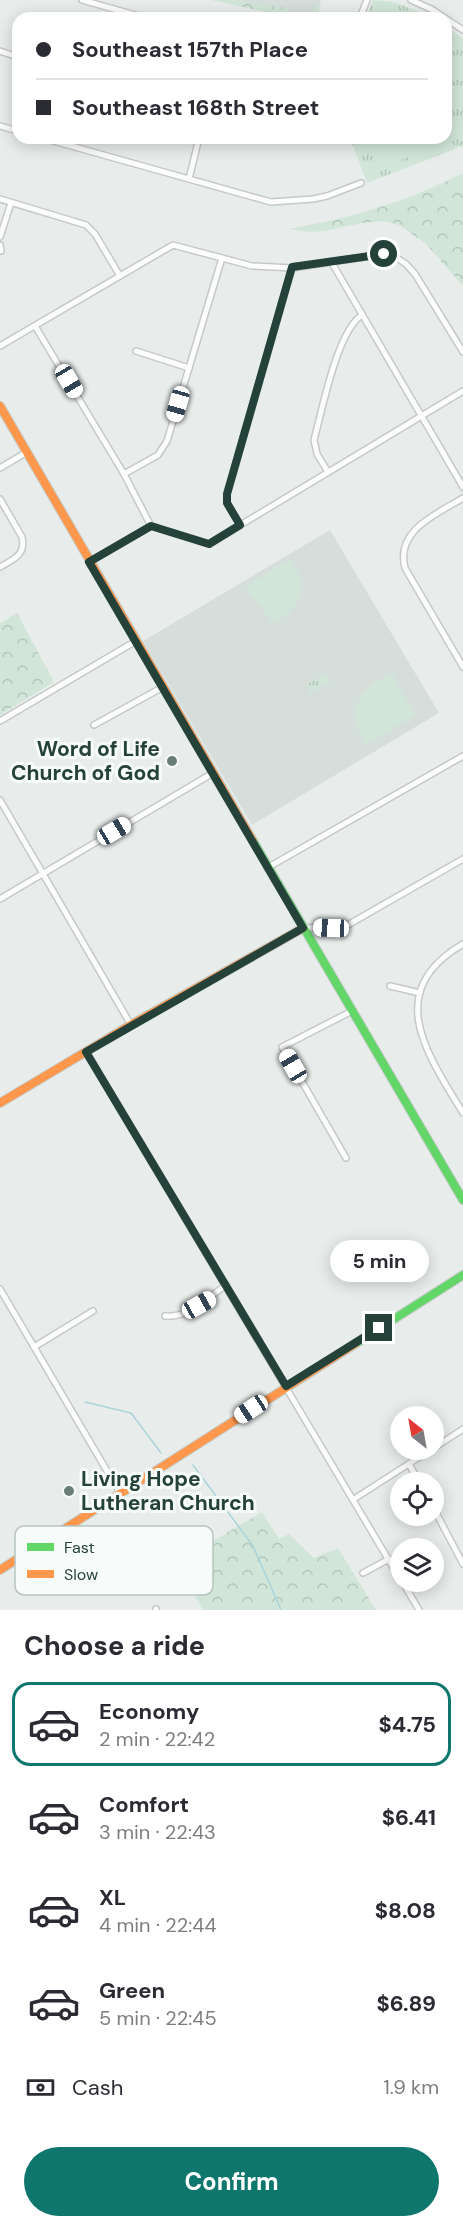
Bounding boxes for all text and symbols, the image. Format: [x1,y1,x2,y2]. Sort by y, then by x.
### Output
text: Southeast 157th Place [72,35,308,64]
text: Southeast 168th Street [72,93,319,122]
route start [370,240,397,267]
car [52,361,86,401]
car [164,384,192,424]
place label: Word of Life Church of God [11,735,160,787]
marker: Word of Life Church of God [165,754,179,768]
car [94,814,134,848]
car [313,918,349,938]
car [276,1046,310,1086]
callout: 5 min [330,1241,428,1283]
text: 5 min [353,1248,406,1274]
car [179,1288,219,1322]
route end [365,1314,392,1341]
car [231,1392,271,1426]
north arrow [390,1406,444,1460]
map controls [390,1406,444,1592]
place label: Living Hope Lutheran Church [81,1465,255,1517]
button: locate [390,1472,444,1526]
marker: Living Hope Lutheran Church [62,1484,76,1498]
legend [15,1526,213,1595]
text: Fast [64,1537,95,1558]
button: layers [390,1538,444,1592]
text: Slow [64,1564,98,1585]
text: Choose a ride [24,1628,205,1663]
icon: car [27,1697,81,1751]
text: Economy [99,1697,199,1726]
text: $4.75 [379,1710,436,1739]
text: 2 min · 22:42 [99,1726,215,1752]
icon: car [27,1790,81,1844]
text: Comfort [99,1790,189,1819]
text: $6.41 [382,1803,436,1832]
text: 3 min · 22:43 [99,1819,216,1845]
icon: car [27,1883,81,1937]
text: XL [99,1883,126,1912]
text: $8.08 [375,1896,436,1925]
text: 4 min · 22:44 [99,1912,217,1938]
icon: car [27,1976,81,2030]
text: Green [99,1976,165,2005]
text: $6.89 [377,1989,436,2018]
text: 5 min · 22:45 [99,2005,217,2031]
icon: cash [24,2071,57,2104]
text: Cash [72,2073,123,2102]
text: 1.9 km [384,2074,439,2100]
button: Confirm [24,2147,439,2216]

